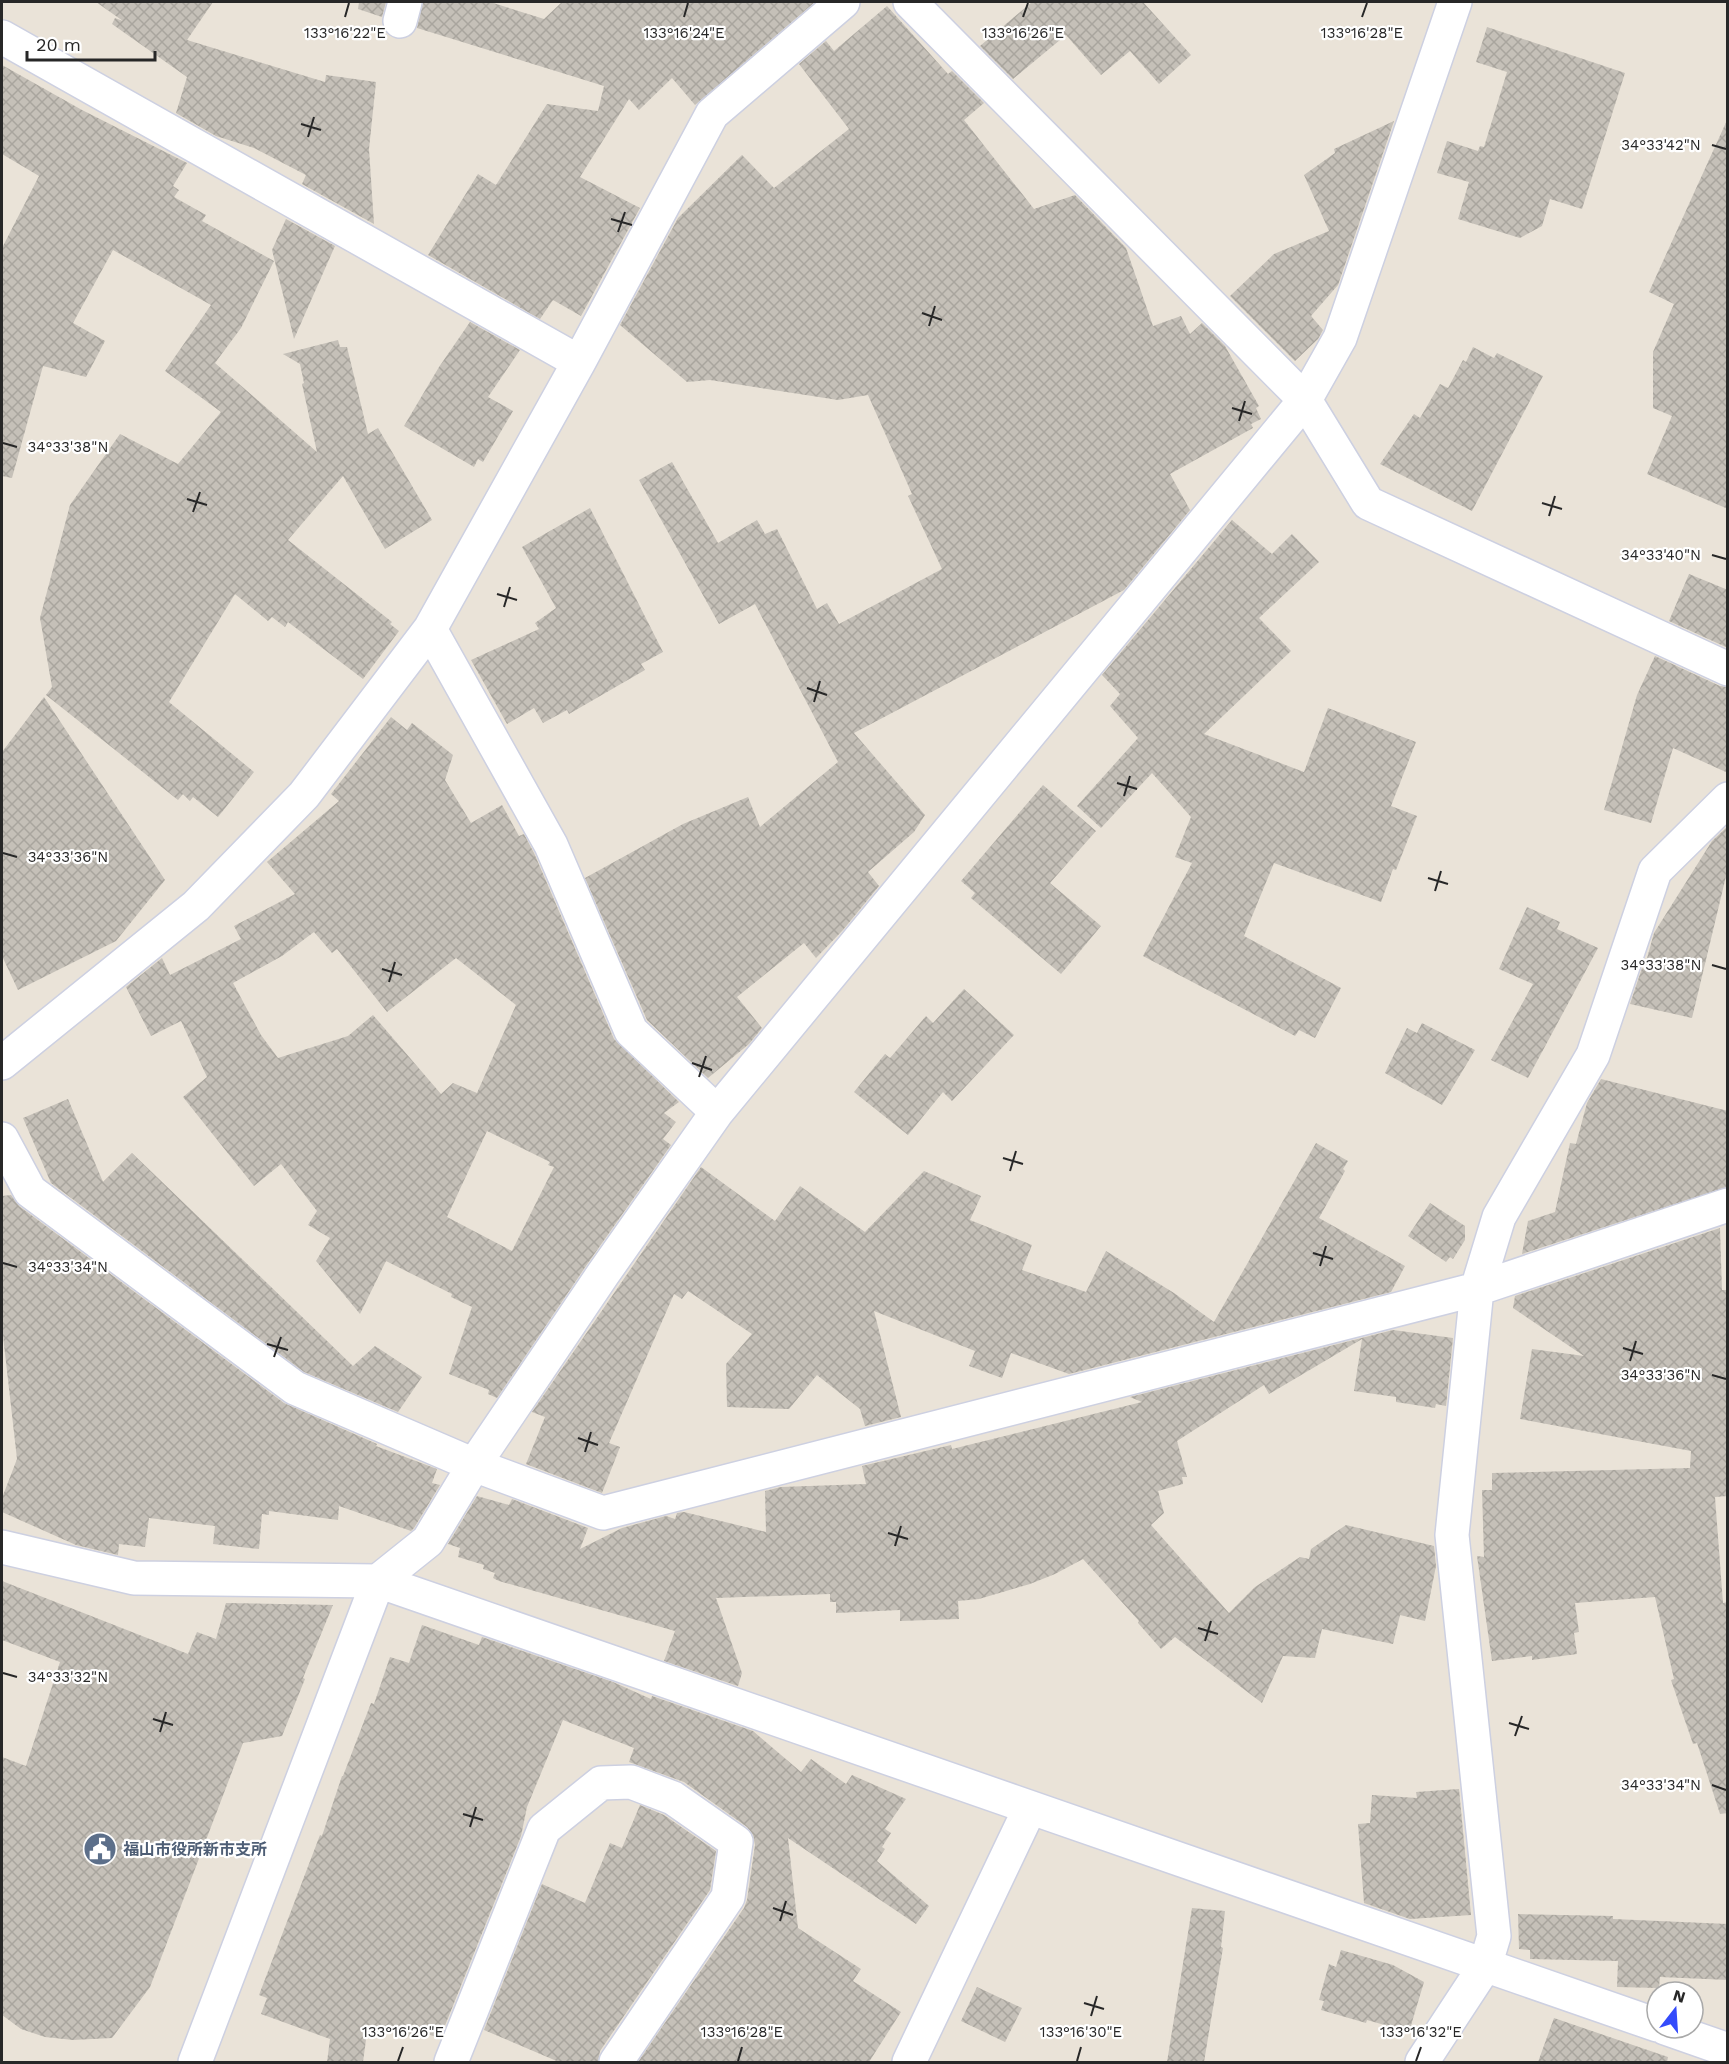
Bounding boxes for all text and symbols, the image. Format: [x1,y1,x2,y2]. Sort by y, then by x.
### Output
scale bar [27,24,154,62]
text: 133°16'22"E [304,24,386,42]
text: 133°16'24"E [643,24,725,42]
text: 133°16'26"E [982,24,1064,42]
text: 133°16'28"E [1321,24,1403,42]
text: 20 m [36,34,81,55]
text: 34°33'42"N [1621,136,1701,154]
text: 34°33'38"N [28,438,108,456]
text: 34°33'40"N [1621,546,1701,564]
text: 34°33'36"N [28,848,108,866]
text: 34°33'38"N [1621,956,1701,974]
text: 34°33'34"N [28,1258,108,1276]
text: 34°33'36"N [1621,1366,1701,1384]
text: 34°33'32"N [28,1668,108,1686]
text: 34°33'34"N [1621,1776,1701,1794]
public building icon: 福山市役所新市支所 [82,1831,118,1867]
place label: 福山市役所新市支所 [123,1840,267,1859]
north arrow [1645,1980,1705,2040]
text: N [1671,1985,1688,2007]
text: 133°16'26"E [362,2023,444,2041]
text: 133°16'28"E [701,2023,783,2041]
text: 133°16'30"E [1040,2023,1122,2041]
text: 133°16'32"E [1380,2023,1462,2041]

